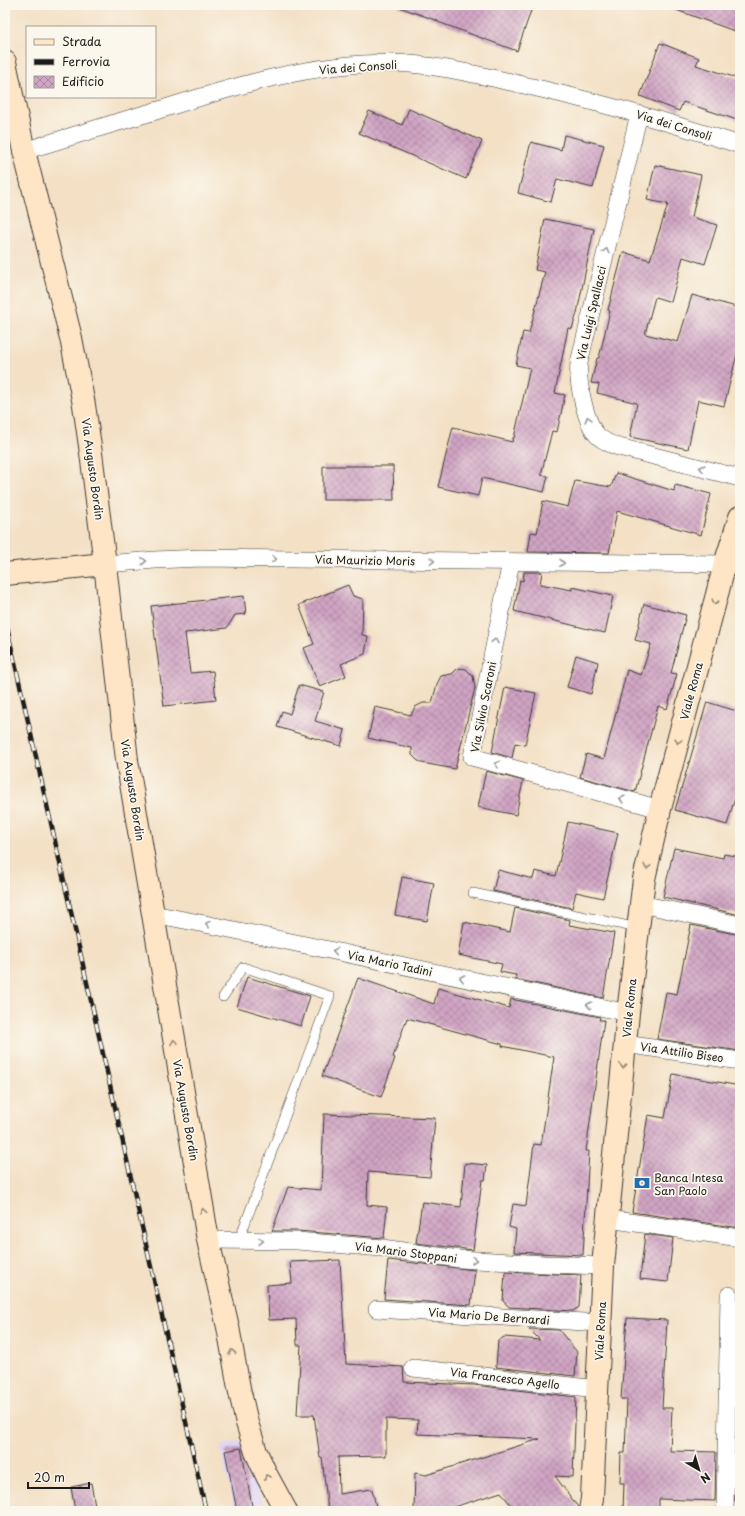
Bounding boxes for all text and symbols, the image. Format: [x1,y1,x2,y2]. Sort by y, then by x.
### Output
legend [26,26,156,98]
text: Strada [62,32,102,50]
text: Ferrovia [62,52,111,70]
street label: Via dei Consoli [318,56,398,78]
text: Edificio [62,72,104,90]
street label: Via dei Consoli [634,105,714,145]
one-way arrow [601,248,609,254]
street label: Via Luigi Spallacci [572,264,610,362]
one-way arrow [584,415,593,422]
street label: Via Augusto Bordin [77,417,109,521]
one-way arrow [699,464,706,473]
street label: Via Maurizio Moris [315,551,415,569]
one-way arrow [271,555,277,563]
one-way arrow [141,556,147,565]
one-way arrow [429,557,435,565]
one-way arrow [559,558,565,567]
one-way arrow [711,598,720,605]
one-way arrow [491,638,499,644]
street label: Via Silvio Scaroni [466,660,500,754]
street label: Viale Roma [675,660,707,722]
one-way arrow [674,737,683,744]
street label: Via Augusto Bordin [117,738,149,842]
one-way arrow [493,760,500,769]
one-way arrow [619,795,626,804]
one-way arrow [643,864,651,871]
one-way arrow [205,921,211,929]
street label: Via Mario Tadini [346,946,434,980]
one-way arrow [332,947,338,956]
one-way arrow [459,974,465,982]
street label: Viale Roma [617,978,641,1038]
one-way arrow [586,1001,593,1009]
one-way arrow [170,1038,179,1045]
street label: Via Attilio Biseo [639,1038,725,1066]
street label: Via Augusto Bordin [169,1058,203,1162]
one-way arrow [618,1063,627,1069]
place label: Banca Intesa San Paolo [654,1169,723,1199]
bank icon: Banca Intesa San Paolo [633,1174,651,1192]
one-way arrow [199,1208,208,1214]
one-way arrow [258,1237,264,1245]
street label: Via Mario Stoppani [354,1237,458,1267]
one-way arrow [471,1256,477,1265]
street label: Viale Roma [590,1301,610,1361]
street label: Via Mario De Bernardi [428,1303,550,1329]
one-way arrow [229,1349,237,1355]
street label: Via Francesco Agello [449,1363,561,1393]
north arrow [679,1450,719,1490]
scale bar [28,1464,89,1490]
text: 20 m [34,1468,65,1486]
text: N [697,1469,714,1488]
one-way arrow [264,1473,272,1481]

